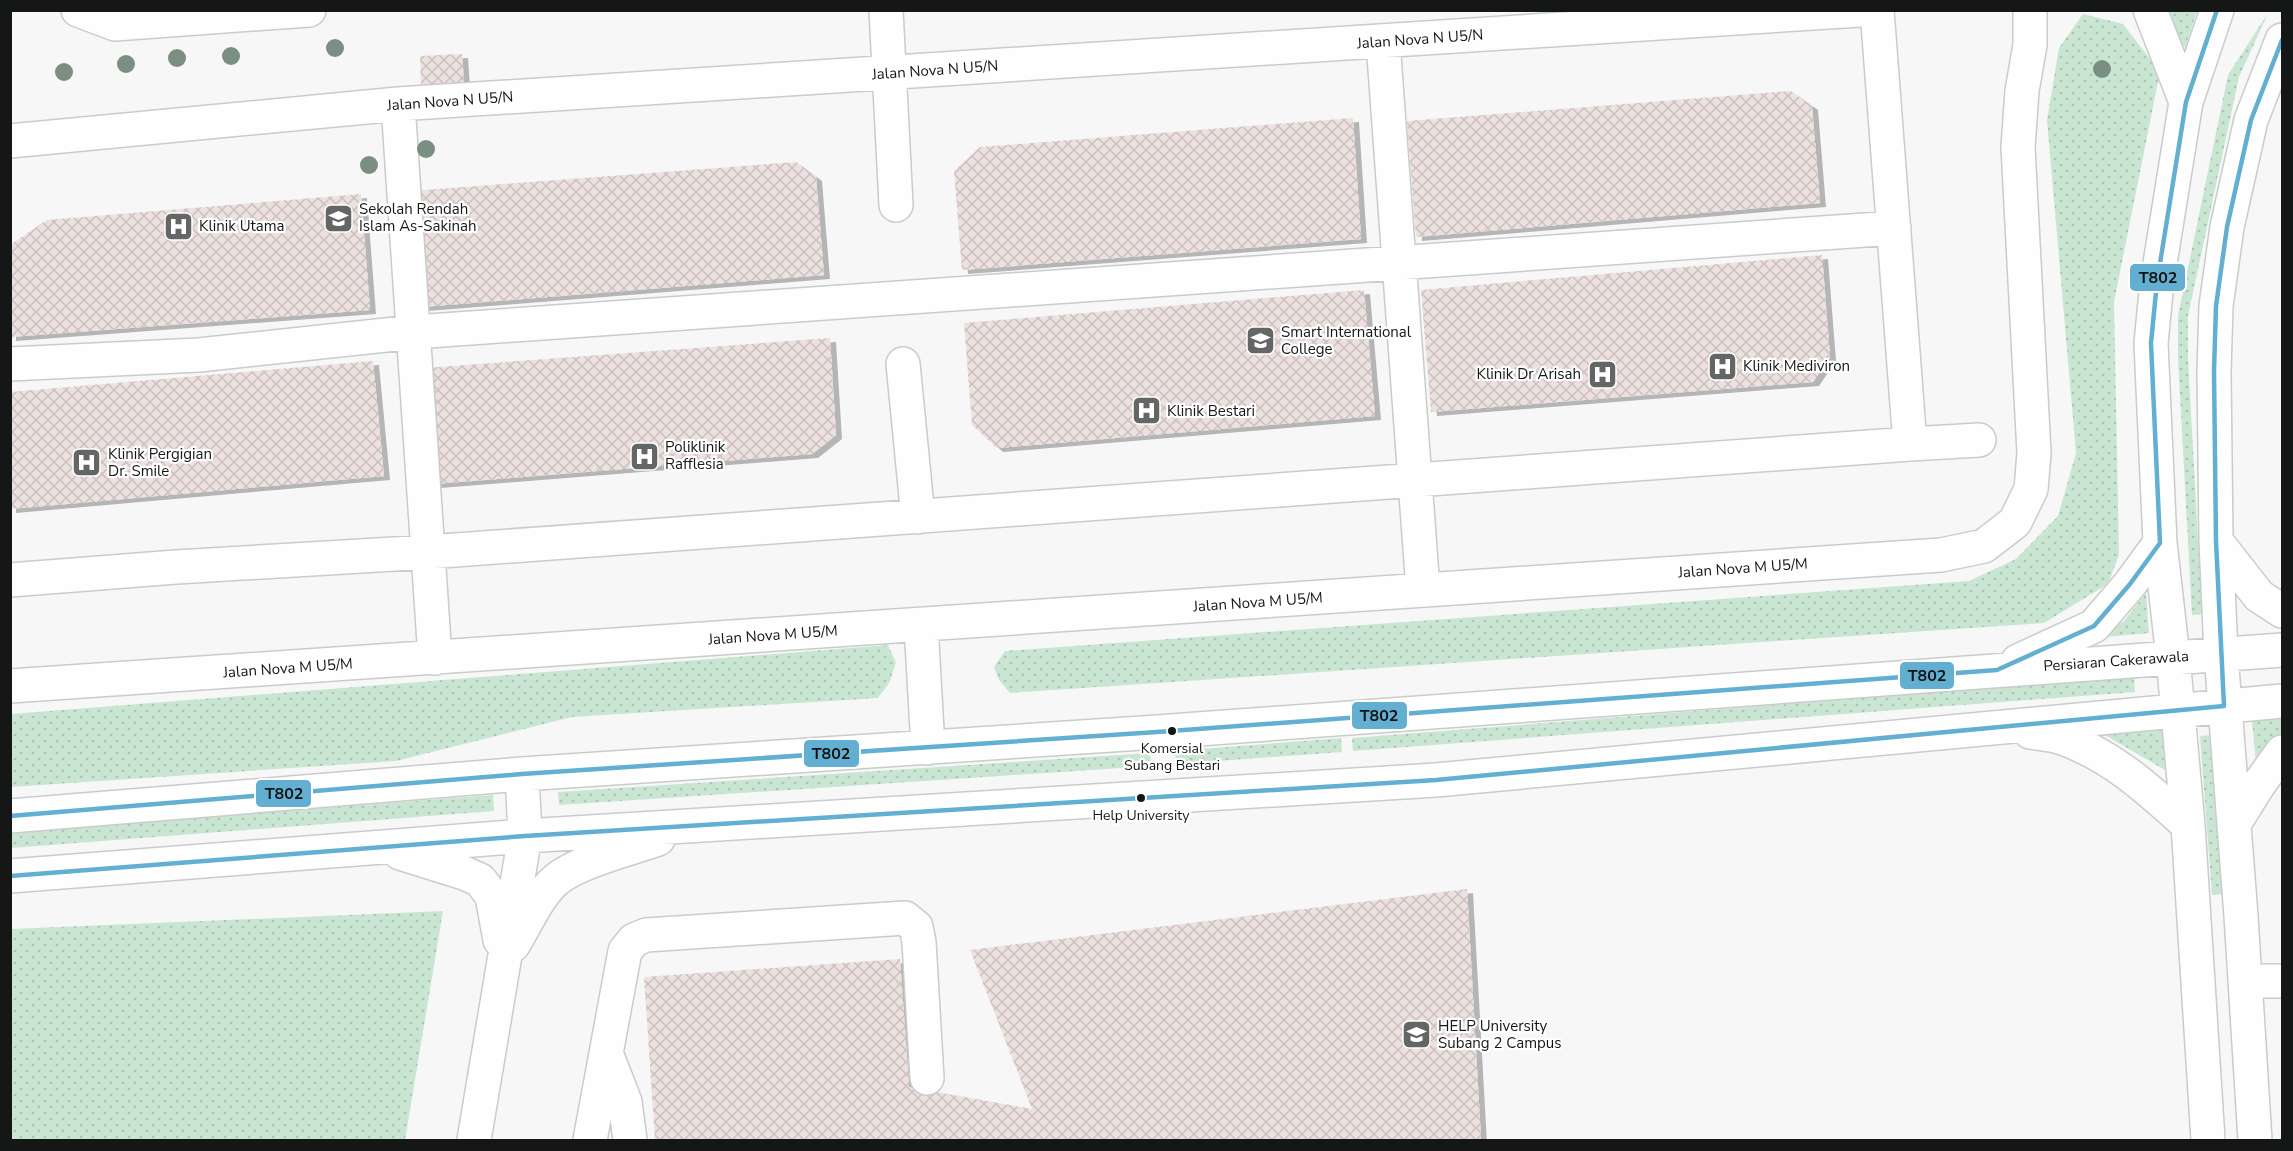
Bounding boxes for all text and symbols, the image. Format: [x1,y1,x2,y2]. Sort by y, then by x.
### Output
street label: Jalan Nova N U5/N [1355,25,1484,53]
street label: Jalan Nova N U5/N [870,56,999,84]
street label: Jalan Nova N U5/N [385,87,514,115]
place label: Sekolah Rendah Islam As-Sakinah [359,199,476,236]
school or university icon: Sekolah Rendah Islam As-Sakinah [322,202,354,234]
hospital icon: Klinik Utama [162,210,194,242]
place label: Klinik Utama [199,216,285,236]
line badge: T802 [2129,263,2186,292]
text: T802 [2139,267,2177,289]
place label: Smart International College [1281,322,1412,359]
school or university icon: Smart International College [1244,325,1276,357]
hospital icon: Klinik Mediviron [1706,350,1738,382]
place label: Klinik Mediviron [1743,356,1850,376]
hospital icon: Klinik Dr Arisah [1586,358,1618,390]
place label: Klinik Dr Arisah [1477,364,1581,384]
hospital icon: Klinik Bestari [1130,395,1162,427]
place label: Klinik Bestari [1167,401,1255,421]
place label: Poliklinik Rafflesia [665,437,726,474]
hospital icon: Poliklinik Rafflesia [628,440,660,472]
place label: Klinik Pergigian Dr. Smile [108,444,212,481]
hospital icon: Klinik Pergigian Dr. Smile [71,447,103,479]
street label: Jalan Nova M U5/M [1676,553,1809,583]
street label: Jalan Nova M U5/M [1191,587,1324,617]
street label: Jalan Nova M U5/M [706,620,839,650]
street label: Persiaran Cakerawala [2043,646,2189,676]
street label: Jalan Nova M U5/M [221,653,354,683]
line badge: T802 [1899,661,1955,690]
text: T802 [1908,665,1946,687]
line badge: T802 [1351,701,1408,730]
text: T802 [1360,705,1398,727]
marker: Komersial Subang Bestari [1166,725,1178,737]
line badge: T802 [803,739,860,768]
place label: Komersial Subang Bestari [1124,739,1220,775]
text: T802 [812,743,850,765]
line badge: T802 [255,779,312,808]
text: T802 [265,783,303,805]
marker: Help University [1135,792,1147,804]
place label: Help University [1092,806,1190,825]
place label: HELP University Subang 2 Campus [1438,1016,1561,1053]
school or university icon: HELP University Subang 2 Campus [1401,1019,1433,1051]

